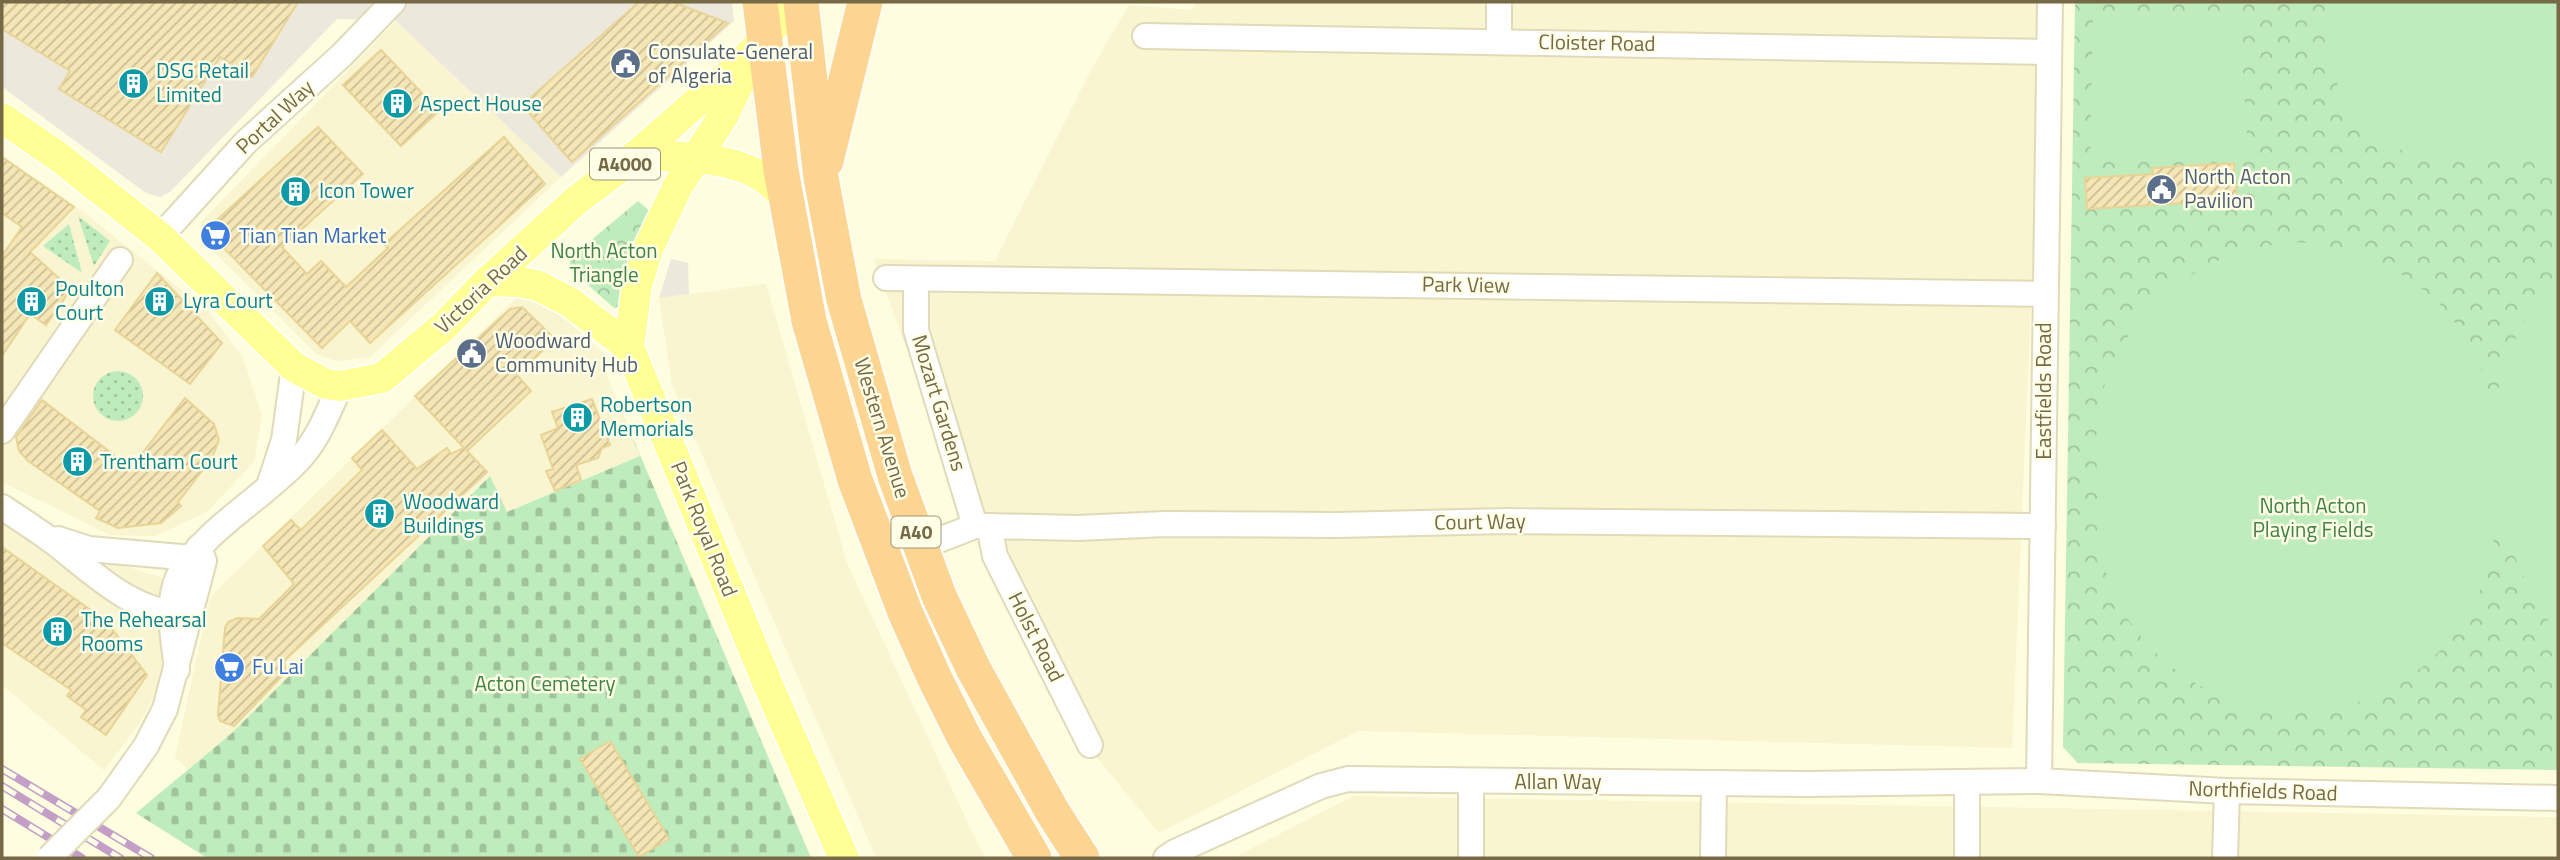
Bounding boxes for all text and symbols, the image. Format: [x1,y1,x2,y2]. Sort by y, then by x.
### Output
street label: Cloister Road [1538,25,1656,59]
place label: Consulate-General of Algeria [648,35,813,91]
public building icon: Consulate-General of Algeria [608,47,642,81]
place label: DSG Retail Limited [156,54,249,110]
building icon: DSG Retail Limited [116,66,150,100]
street label: Portal Way [228,72,321,161]
building icon: Aspect House [380,87,414,121]
place label: Aspect House [420,87,542,119]
road number: A4000 [590,148,660,180]
place label: North Acton Pavilion [2184,160,2291,216]
public building icon: North Acton Pavilion [2144,172,2178,206]
building icon: Icon Tower [279,174,313,208]
place label: Icon Tower [319,174,414,206]
supermarket icon: Tian Tian Market [199,219,233,253]
place label: Tian Tian Market [239,219,387,251]
park label: North Acton Triangle [551,234,658,290]
street label: Victoria Road [427,238,534,341]
street label: Park View [1422,267,1510,301]
place label: Poulton Court [55,272,124,328]
building icon: Poulton Court [15,284,49,318]
building icon: Lyra Court [143,284,177,318]
place label: Lyra Court [183,284,273,316]
street label: Eastfields Road [2027,322,2059,460]
place label: Woodward Community Hub [495,324,638,380]
street label: Mozart Gardens [904,331,976,475]
public building icon: Woodward Community Hub [455,336,489,370]
street label: Western Avenue [846,354,920,502]
place label: Robertson Memorials [600,388,694,444]
building icon: Robertson Memorials [560,400,594,434]
building icon: Trentham Court [60,445,94,479]
place label: Trentham Court [100,445,238,477]
street label: Park Royal Road [663,456,747,601]
place label: Woodward Buildings [403,485,499,541]
park label: North Acton Playing Fields [2252,489,2374,545]
building icon: Woodward Buildings [363,497,397,531]
street label: Court Way [1434,504,1526,538]
road number: A40 [892,516,940,548]
street label: Holst Road [1001,586,1073,687]
place label: The Rehearsal Rooms [81,603,207,659]
building icon: The Rehearsal Rooms [41,615,75,649]
supermarket icon: Fu Lai [212,650,246,684]
place label: Fu Lai [252,650,304,682]
park label: Acton Cemetery [474,667,616,699]
street label: Allan Way [1514,765,1602,797]
street label: Northfields Road [2188,771,2338,809]

